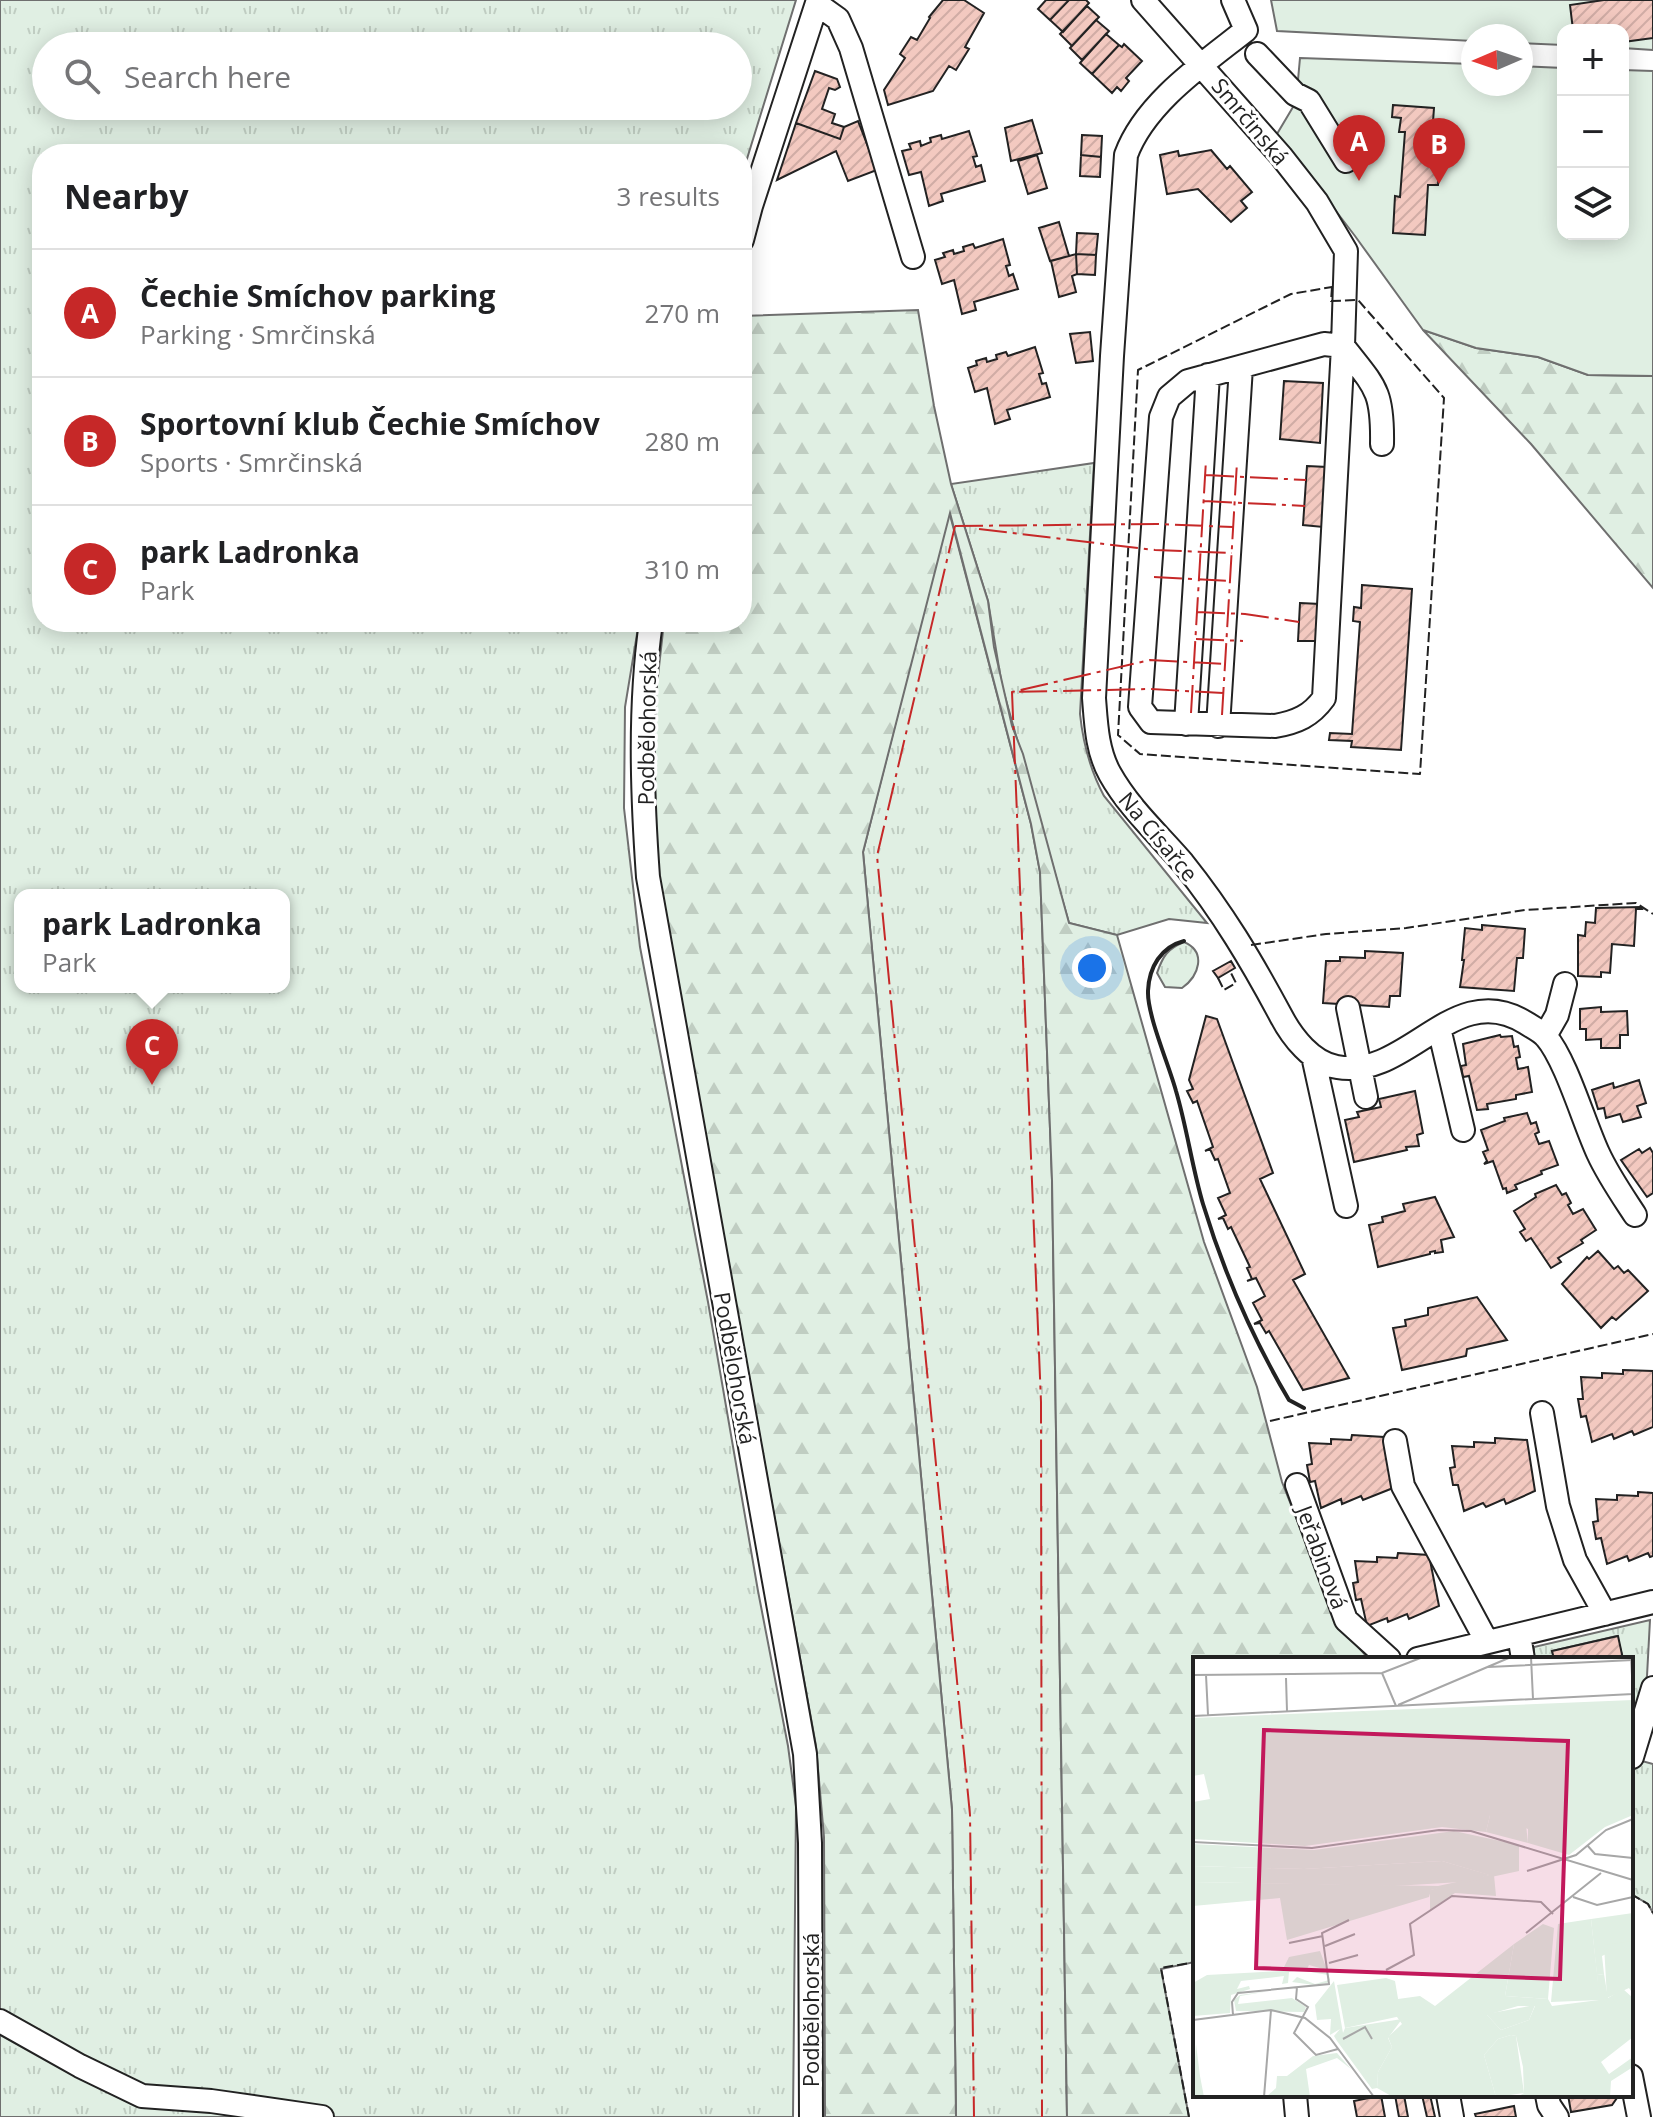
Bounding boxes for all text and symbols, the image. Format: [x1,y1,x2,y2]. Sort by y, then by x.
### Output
north arrow [1461,24,1533,96]
map controls [1557,24,1629,240]
button: + [1557,24,1629,96]
search box [32,32,752,120]
icon: search [60,54,104,98]
text: Search here [124,56,291,97]
street label: Smrčinská [1206,71,1296,171]
button: − [1557,96,1629,168]
pin: A [1333,115,1385,181]
pin: B [1413,118,1465,184]
button: layers [1557,168,1629,240]
text: Nearby [64,173,189,219]
text: 3 results [617,178,720,214]
text: Čechie Smíchov parking [140,275,496,316]
text: A [81,295,99,331]
text: 270 m [645,295,720,331]
text: Parking · Smrčinská [140,316,376,352]
text: Sportovní klub Čechie Smíchov [140,403,600,444]
text: B [81,423,99,459]
text: 280 m [645,423,720,459]
text: Sports · Smrčinská [140,444,363,480]
text: park Ladronka [140,531,360,572]
text: C [82,551,98,587]
text: 310 m [645,551,720,587]
text: Park [140,572,194,608]
street label: Podbělohorská [630,650,662,806]
street label: Na Císařce [1113,785,1205,887]
popup [14,889,290,993]
text: park Ladronka [42,903,262,944]
text: Park [42,944,96,980]
your location [1072,948,1112,988]
pin: C [126,1019,178,1085]
street label: Podbělohorská [708,1289,764,1447]
street label: Jeřabinová [1290,1499,1356,1613]
inset map [1193,1657,1633,2097]
street label: Podbělohorská [795,1933,825,2087]

